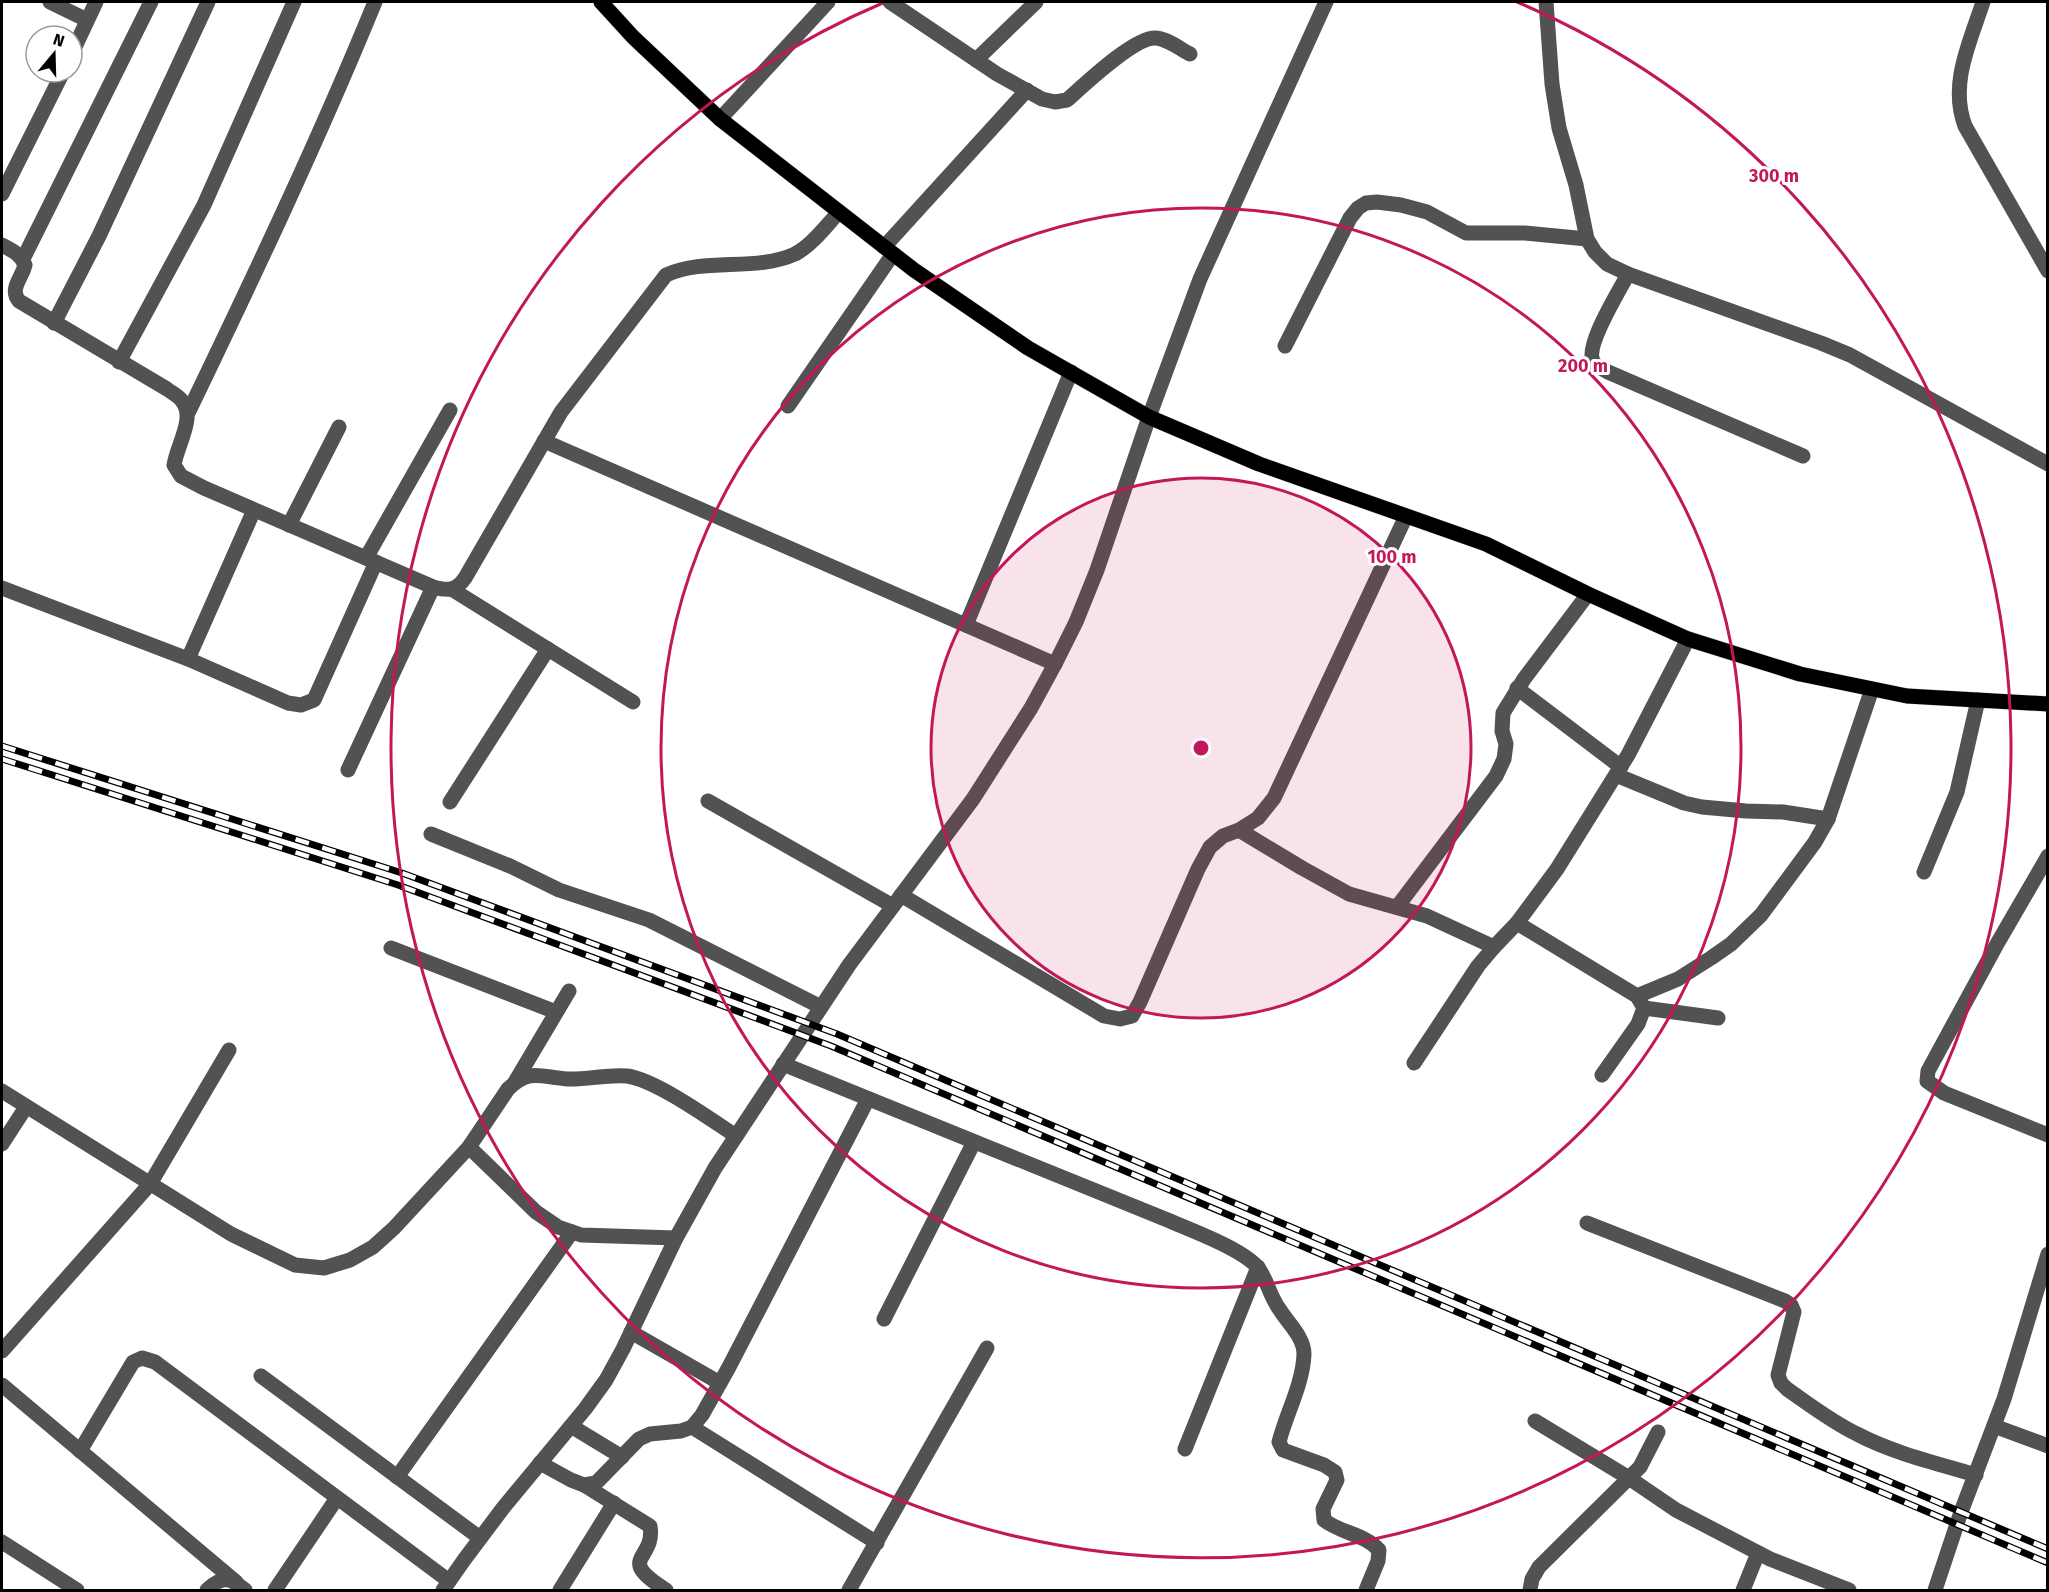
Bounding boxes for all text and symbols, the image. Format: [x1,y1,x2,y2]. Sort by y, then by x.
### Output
north arrow [24,24,84,84]
text: N [51,30,67,51]
text: 300 m [1748,165,1799,187]
text: 200 m [1558,355,1608,377]
text: 100 m [1368,546,1416,568]
centre of rings [1191,738,1211,758]

